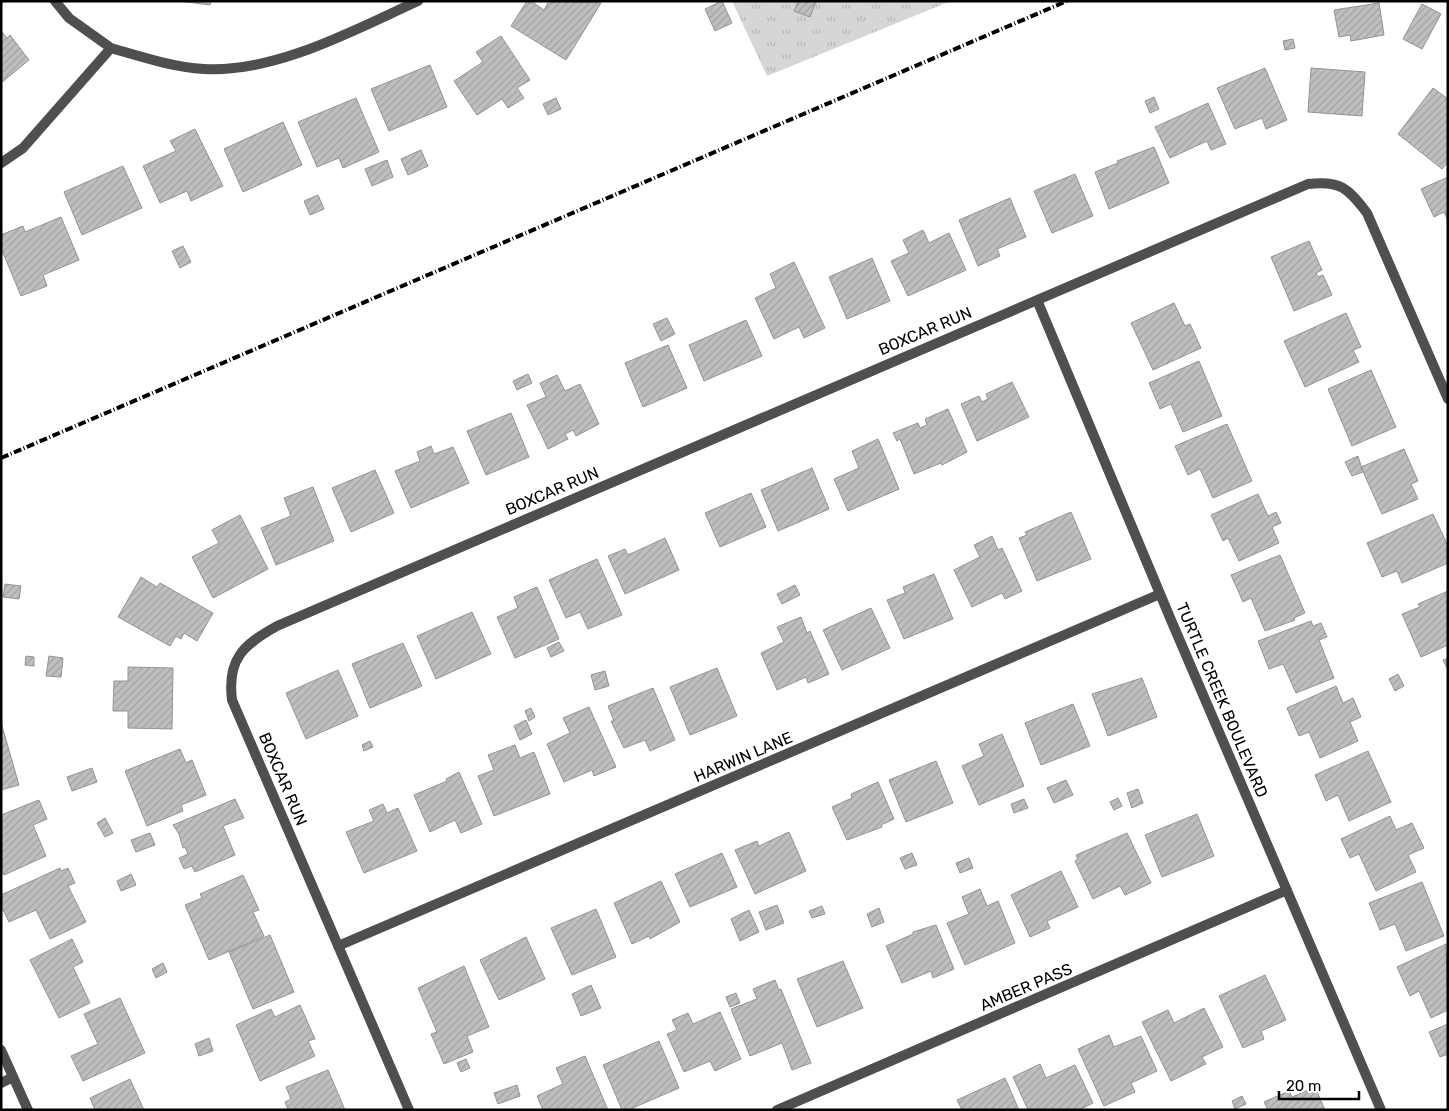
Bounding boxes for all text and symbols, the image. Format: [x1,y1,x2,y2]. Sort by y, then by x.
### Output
street label: BOXCAR RUN [876,303,974,359]
street label: BOXCAR RUN [503,463,601,519]
street label: TURTLE CREEK BOULEVARD [1172,600,1272,800]
street label: HARWIN LANE [691,728,795,786]
street label: BOXCAR RUN [255,730,311,828]
street label: AMBER PASS [977,959,1075,1015]
scale bar [1279,1068,1359,1100]
text: 20 m [1286,1077,1321,1095]

